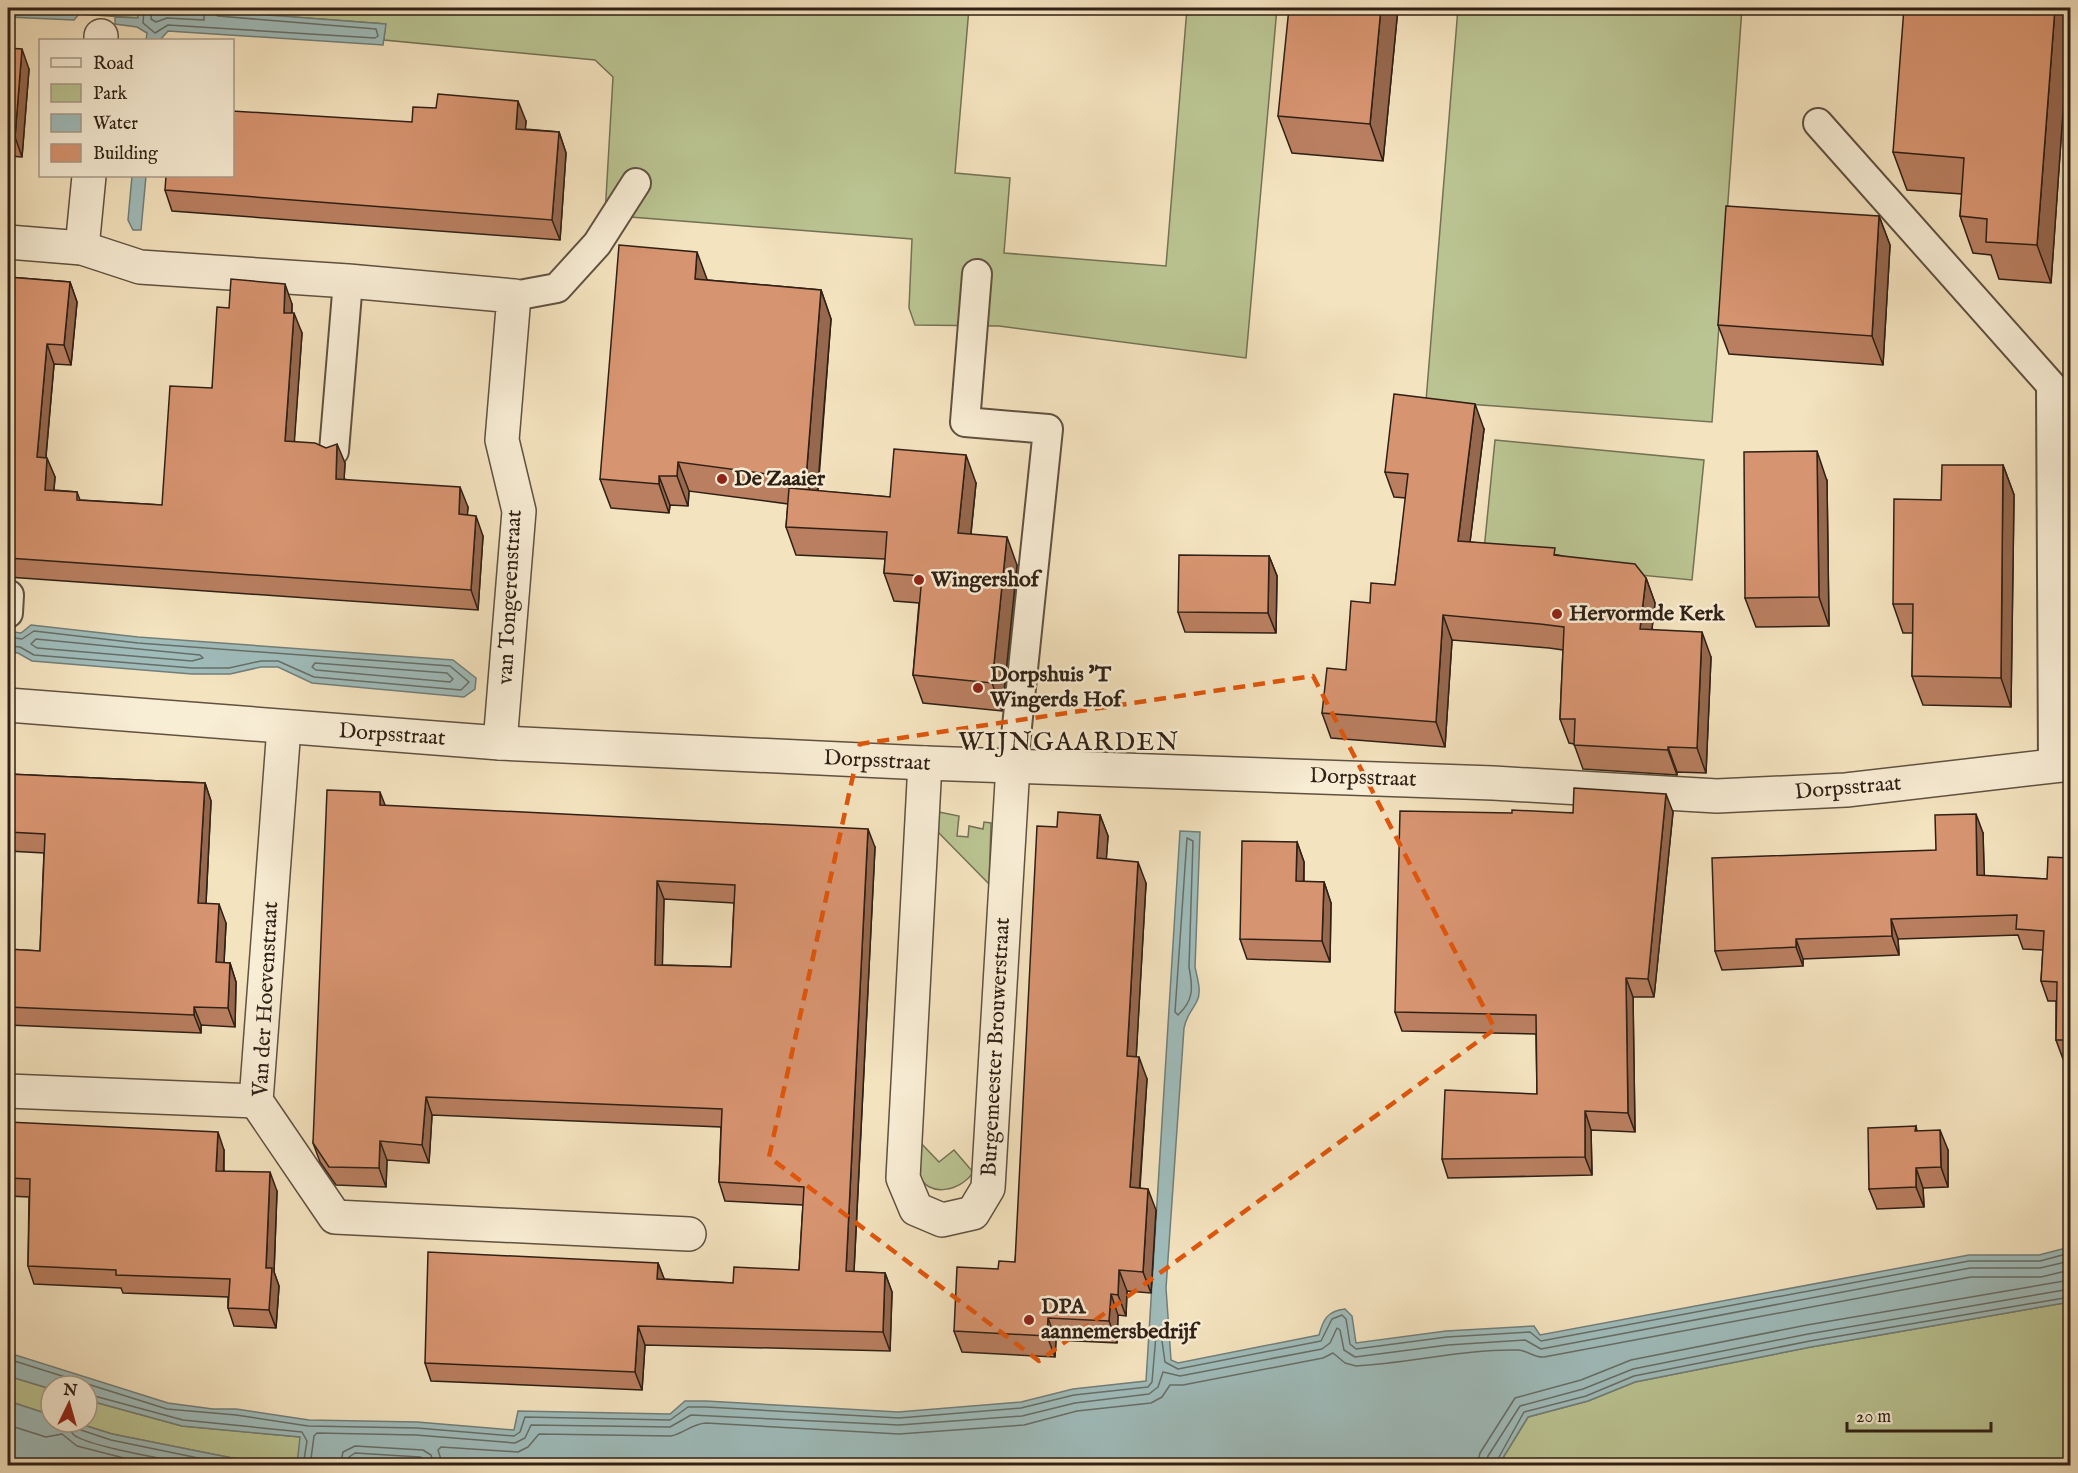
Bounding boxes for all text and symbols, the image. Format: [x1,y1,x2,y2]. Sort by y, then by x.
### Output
legend [39,39,234,177]
text: Road [93,53,134,76]
text: Park [93,83,128,106]
text: Water [93,113,138,136]
text: Building [93,143,158,166]
place label: De Zaaier [734,465,826,493]
marker: De Zaaier [715,472,729,486]
street label: van Tongerenstraat [491,508,529,685]
place label: Wingershof [930,566,1043,594]
marker: Wingershof [912,573,926,587]
place label: Hervormde Kerk [1569,600,1726,628]
marker: Hervormde Kerk [1550,607,1564,621]
place label: Dorpshuis 'T Wingerds Hof [989,661,1125,714]
marker: Dorpshuis 'T Wingerds Hof [971,681,985,695]
street label: Dorpsstraat [338,717,447,753]
district label: WIJNGAARDEN [958,726,1180,759]
street label: Dorpsstraat [823,744,932,778]
street label: Dorpsstraat [1309,762,1417,794]
street label: Dorpsstraat [1793,769,1903,807]
street label: Van der Hoevenstraat [247,900,285,1098]
street label: Burgemeester Brouwerstraat [975,916,1017,1177]
place label: DPA aannemersbedrijf [1041,1293,1201,1346]
marker: DPA aannemersbedrijf [1022,1313,1036,1327]
north arrow [39,1374,99,1434]
text: N [61,1380,78,1402]
scale bar [1847,1395,1991,1433]
text: 20 m [1856,1406,1891,1429]

